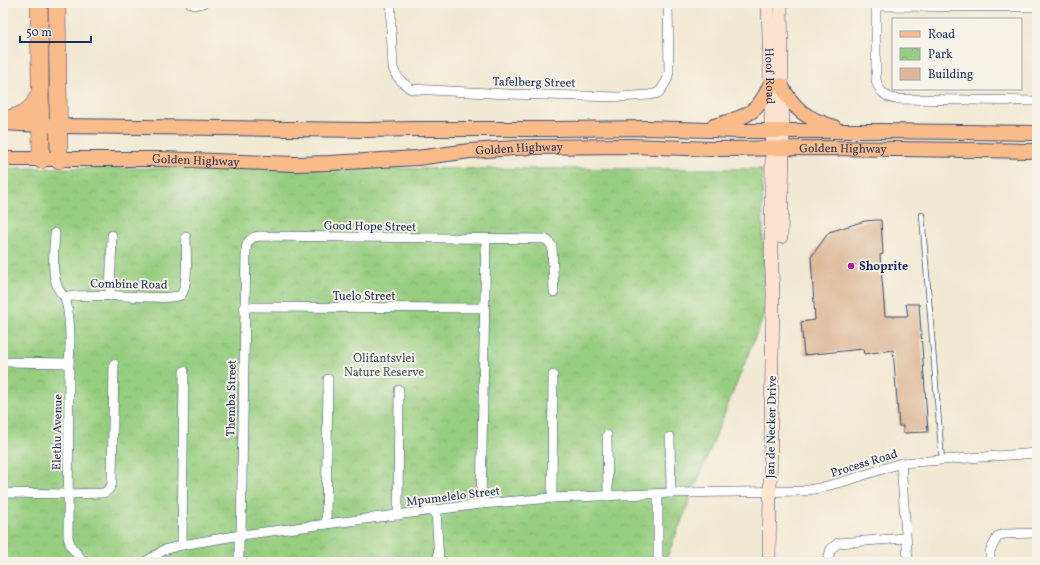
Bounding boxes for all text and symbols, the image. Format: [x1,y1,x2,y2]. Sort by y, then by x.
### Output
scale bar [20,18,91,44]
legend [892,18,1022,90]
text: 50 m [26,25,52,41]
text: Road [928,27,955,43]
street label: Hoof Road [760,47,778,105]
text: Park [928,47,953,63]
text: Building [928,67,973,83]
street label: Tafelberg Street [492,74,576,92]
street label: Golden Highway [475,140,564,160]
street label: Golden Highway [799,141,888,158]
street label: Golden Highway [152,152,241,171]
street label: Good Hope Street [324,218,416,236]
place label: Shoprite [859,259,908,275]
marker: Shoprite [846,261,856,271]
street label: Combine Road [90,276,168,294]
street label: Tuelo Street [333,289,395,305]
park label: Olifantsvlei Nature Reserve [344,351,424,381]
street label: Themba Street [223,360,241,436]
street label: Jan de Necker Drive [763,375,781,479]
street label: Elethu Avenue [49,393,67,470]
street label: Process Road [829,446,900,482]
street label: Mpumelelo Street [405,483,501,511]

